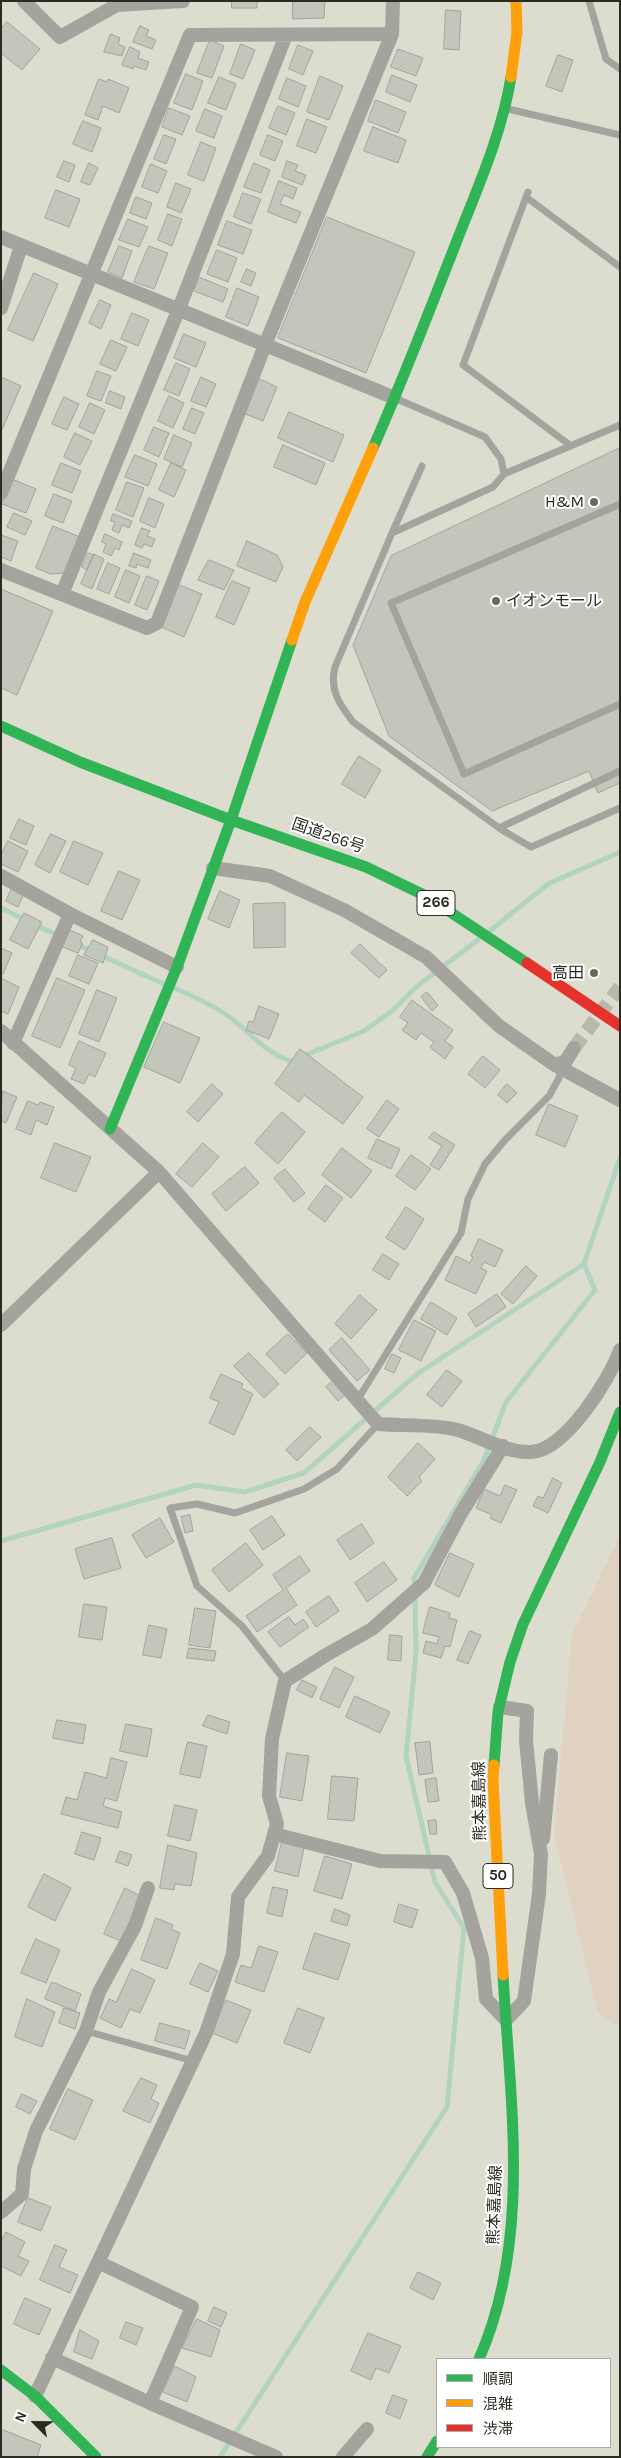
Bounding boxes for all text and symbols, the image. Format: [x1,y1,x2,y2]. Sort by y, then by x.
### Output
place label: H&M [545,492,584,512]
marker: H&M [588,496,600,508]
place label: イオンモール [506,591,602,611]
marker: イオンモール [490,595,502,607]
street label: 国道266号 [289,815,367,857]
road number: 266 [417,890,455,916]
place label: 高田 [552,963,584,983]
marker: 高田 [588,967,600,979]
street label: 熊本嘉島線 [470,1761,490,1841]
road number: 50 [483,1864,513,1888]
street label: 熊本嘉島線 [484,2165,506,2245]
legend [436,2358,611,2448]
text: 順調 [483,2370,513,2388]
text: 混雑 [483,2395,513,2413]
north arrow [10,2398,60,2448]
text: N [11,2409,31,2425]
text: 渋滞 [483,2420,513,2438]

